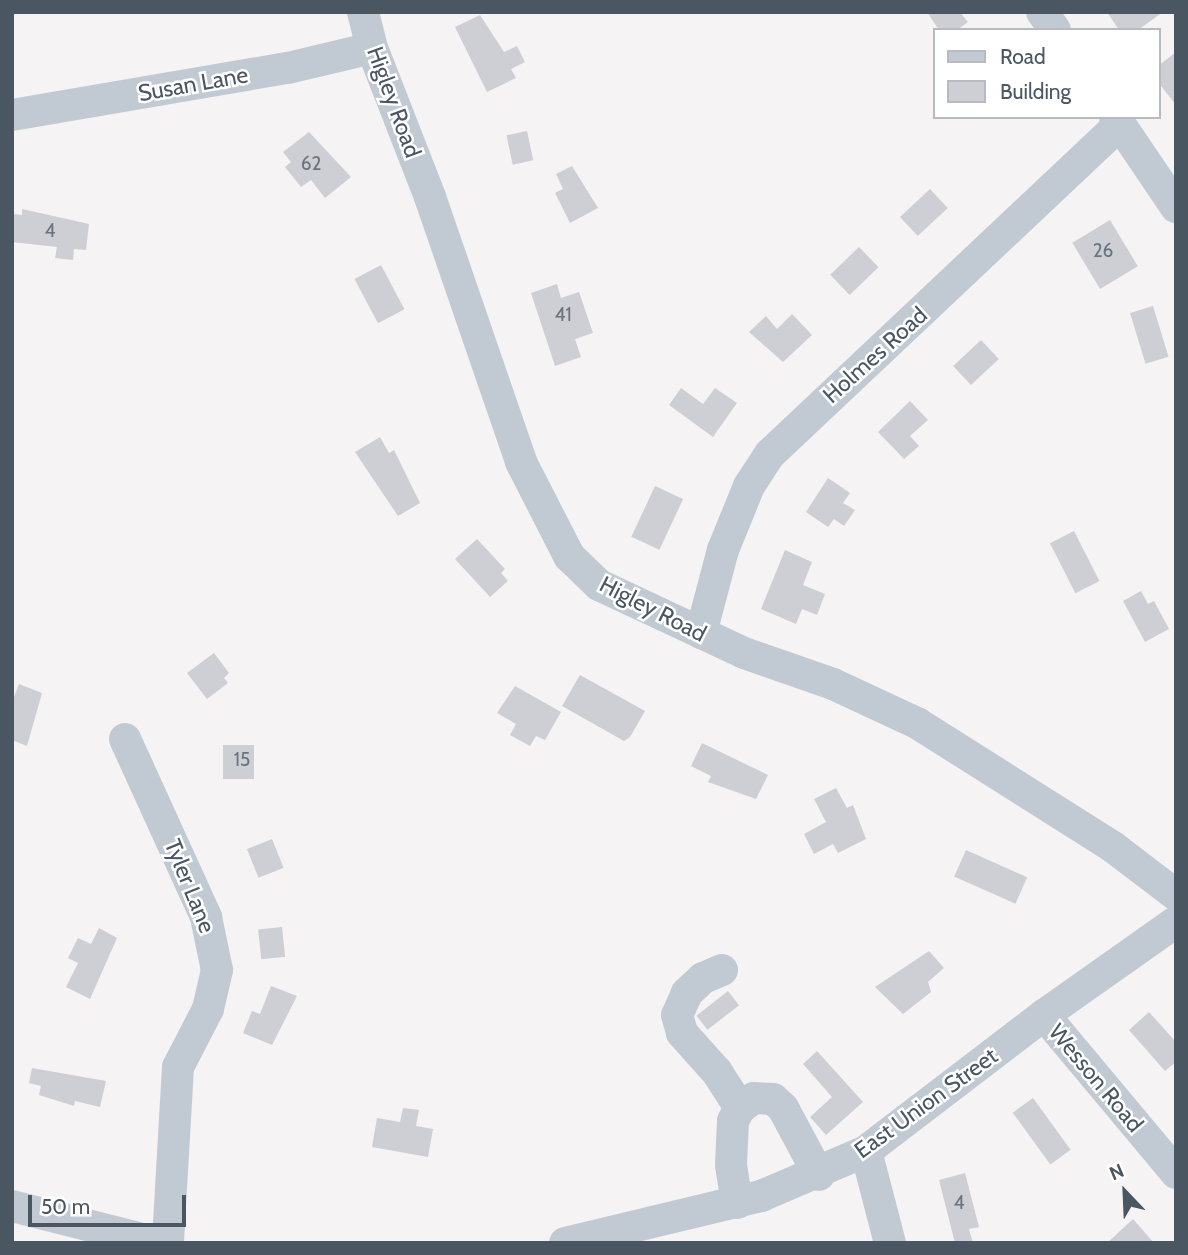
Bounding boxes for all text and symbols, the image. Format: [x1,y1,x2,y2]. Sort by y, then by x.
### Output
legend [932,28,1160,119]
street label: Higley Road [361,43,427,161]
text: Road [1000,44,1046,69]
street label: Susan Lane [136,61,250,107]
text: Building [1000,79,1071,104]
house number: 62 [301,153,321,175]
house number: 4 [45,220,55,242]
house number: 26 [1093,240,1113,262]
street label: Holmes Road [817,301,933,409]
house number: 41 [554,304,572,326]
street label: Higley Road [595,570,711,648]
house number: 15 [234,749,250,771]
street label: Tyler Lane [159,835,221,937]
street label: Wesson Road [1043,1018,1149,1138]
street label: East Union Street [849,1042,1003,1164]
north arrow [1090,1157,1160,1227]
text: N [1106,1159,1127,1185]
scale bar [32,1182,189,1226]
house number: 4 [954,1192,964,1214]
text: 50 m [41,1194,90,1219]

